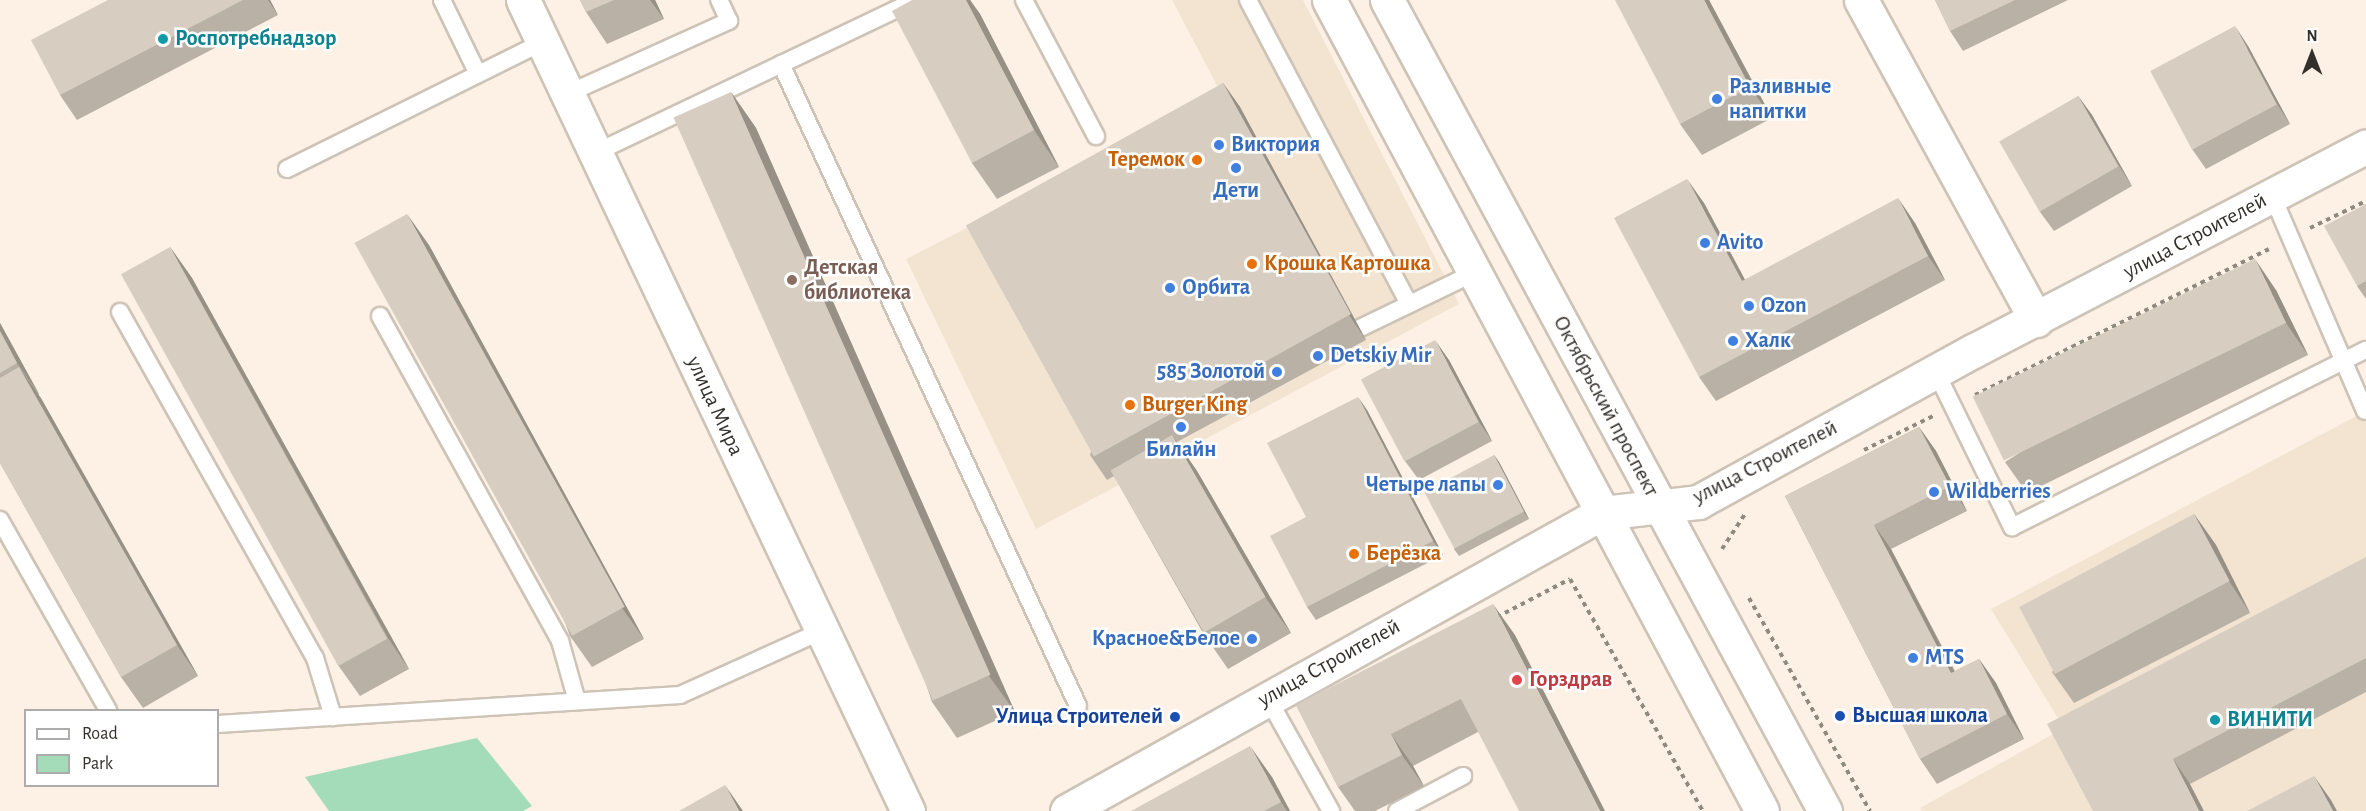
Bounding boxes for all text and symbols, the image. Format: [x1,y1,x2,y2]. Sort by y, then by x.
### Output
north arrow [2282,24,2342,84]
place label: Роспотребнадзор [175,26,336,52]
text: N [2306,28,2318,44]
marker: Роспотребнадзор [156,32,170,46]
place label: Разливные напитки [1729,73,1831,124]
marker: Разливные напитки [1710,92,1724,106]
place label: Виктория [1231,132,1320,158]
marker: Виктория [1212,138,1226,152]
place label: Теремок [1108,147,1185,173]
marker: Теремок [1190,153,1204,167]
marker: Дети [1229,161,1243,175]
place label: Дети [1213,178,1259,204]
street label: улица Строителей [2119,187,2271,285]
place label: Avito [1717,230,1763,256]
marker: Avito [1698,236,1712,250]
place label: Крошка Картошка [1264,251,1431,277]
place label: Детская библиотека [804,254,911,306]
marker: Крошка Картошка [1245,257,1259,271]
marker: Детская библиотека [785,273,799,287]
place label: Орбита [1182,275,1250,301]
marker: Орбита [1163,281,1177,295]
place label: Ozon [1761,293,1807,319]
marker: Ozon [1742,299,1756,313]
street label: Октябрьский проспект [1547,311,1665,501]
place label: Халк [1745,328,1791,354]
marker: Халк [1726,334,1740,348]
place label: Detskiy Mir [1330,343,1431,369]
marker: Detskiy Mir [1311,349,1325,363]
street label: улица Мира [680,352,750,460]
place label: 585 Золотой [1157,359,1265,385]
marker: 585 Золотой [1270,365,1284,379]
place label: Burger King [1142,392,1247,418]
marker: Burger King [1123,398,1137,412]
street label: улица Строителей [1688,414,1842,510]
marker: Билайн [1174,420,1188,434]
place label: Билайн [1146,437,1216,463]
place label: Четыре лапы [1366,472,1486,498]
marker: Четыре лапы [1491,478,1505,492]
place label: Wildberries [1946,479,2051,505]
marker: Wildberries [1927,485,1941,499]
place label: Берёзка [1366,541,1441,567]
marker: Берёзка [1347,547,1361,561]
street label: улица Строителей [1253,613,1405,713]
place label: Красное&Белое [1092,626,1240,652]
marker: Красное&Белое [1245,632,1259,646]
place label: MTS [1925,645,1964,671]
marker: MTS [1906,651,1920,665]
place label: Горздрав [1529,667,1612,693]
marker: Горздрав [1510,673,1524,687]
place label: Высшая школа [1852,703,1988,729]
place label: Улица Строителей [996,704,1163,730]
place label: ВИНИТИ [2227,707,2313,733]
legend [24,709,219,787]
marker: Высшая школа [1833,709,1847,723]
marker: Улица Строителей [1168,710,1182,724]
marker: ВИНИТИ [2208,713,2222,727]
text: Road [82,725,118,743]
text: Park [82,755,113,773]

